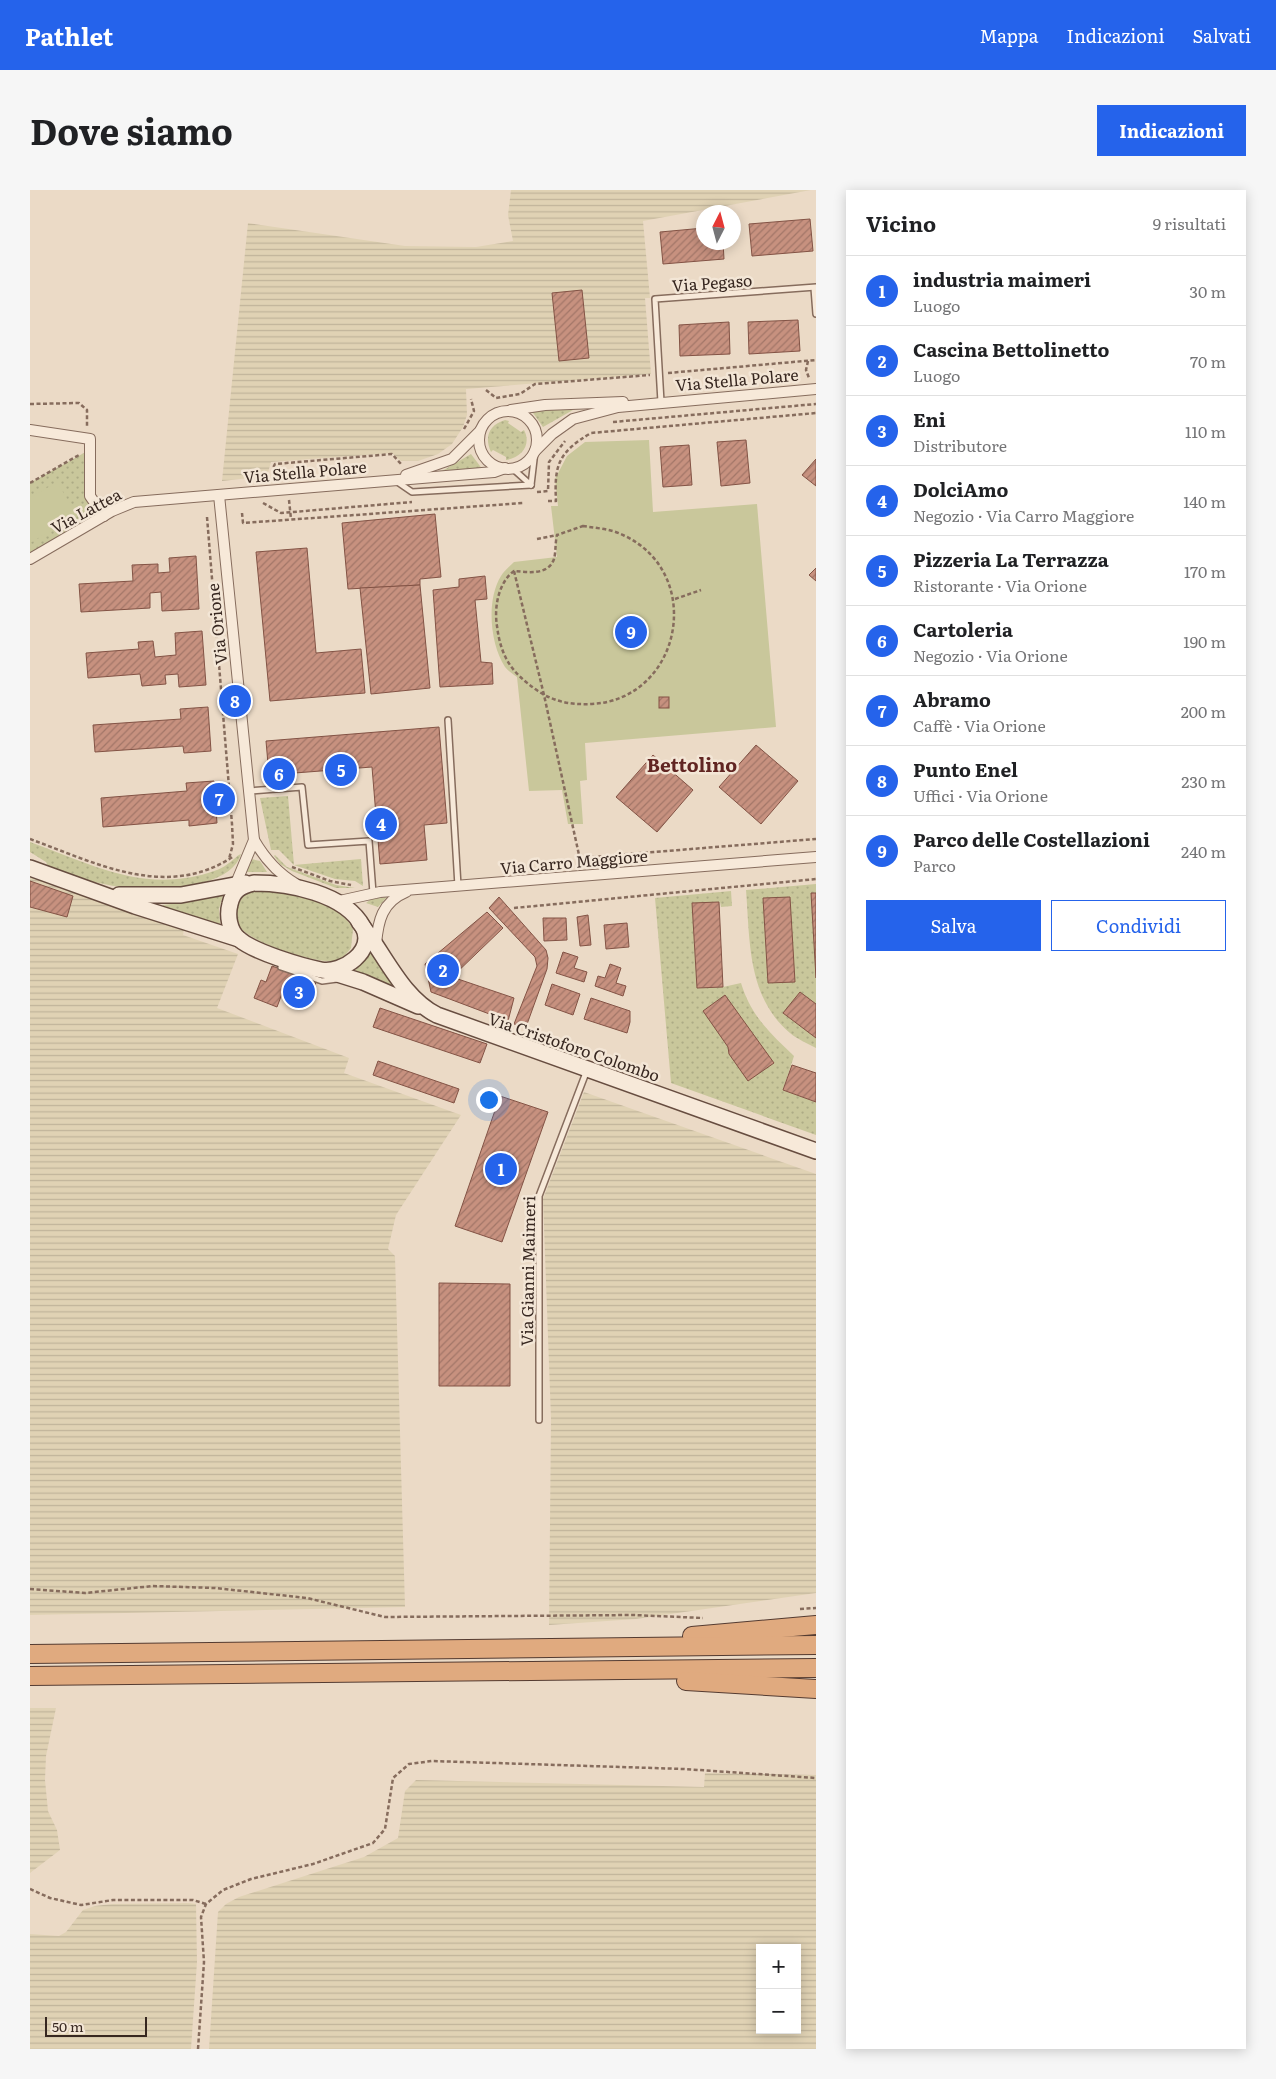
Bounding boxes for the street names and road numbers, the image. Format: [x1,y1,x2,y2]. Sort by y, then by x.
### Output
street label: Via Pegaso [671,267,753,297]
street label: Via Stella Polare [674,362,799,396]
street label: Via Stella Polare [242,454,367,488]
street label: Via Lattea [46,481,125,539]
street label: Via Orione [200,582,232,666]
street label: Via Carro Maggiore [499,843,649,879]
street label: Via Cristoforo Colombo [485,1005,663,1087]
street label: Via Gianni Maimeri [514,1196,540,1346]

